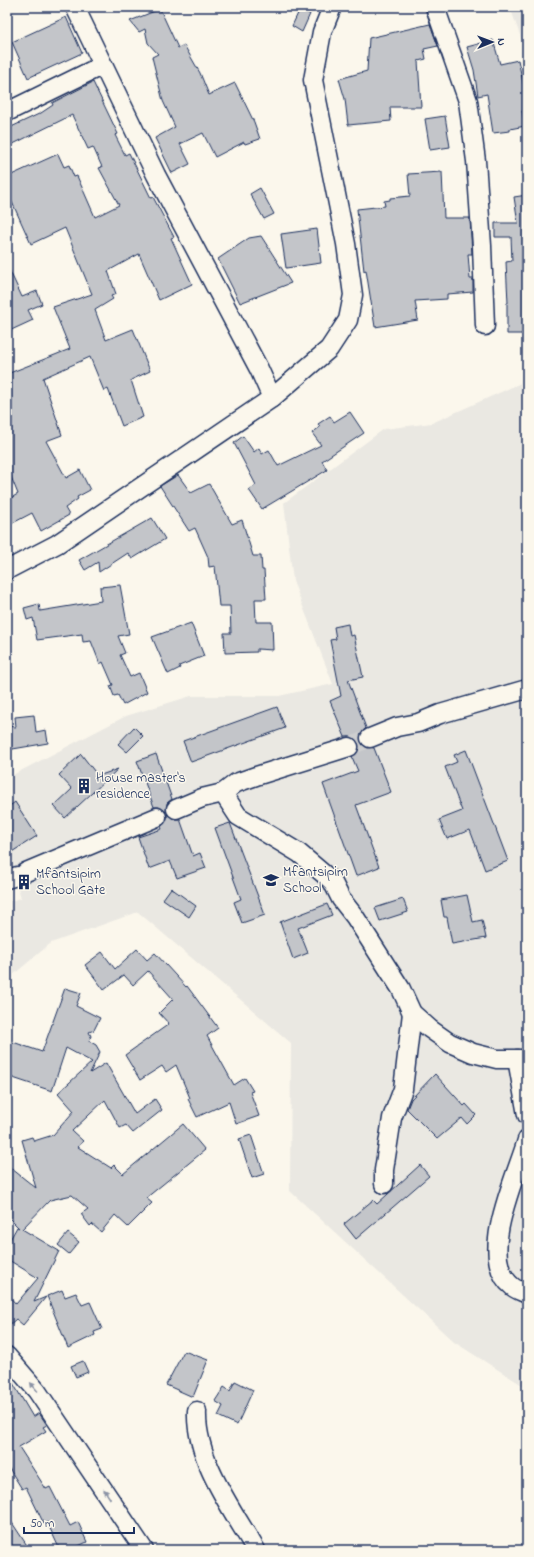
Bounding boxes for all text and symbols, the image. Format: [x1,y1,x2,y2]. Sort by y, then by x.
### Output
north arrow [472,22,512,62]
text: N [493,38,509,46]
place label: House master's residence [96,768,186,805]
building icon: House master's residence [75,777,93,795]
place label: Mfantsipim School [283,862,348,899]
place label: Mfantsipim School Gate [36,864,106,901]
school or university icon: Mfantsipim School [262,871,280,889]
building icon: Mfantsipim School Gate [15,873,33,891]
one-way arrow [29,1381,38,1392]
one-way arrow [103,1489,111,1499]
scale bar [24,1509,134,1535]
text: 50 m [30,1515,54,1533]

